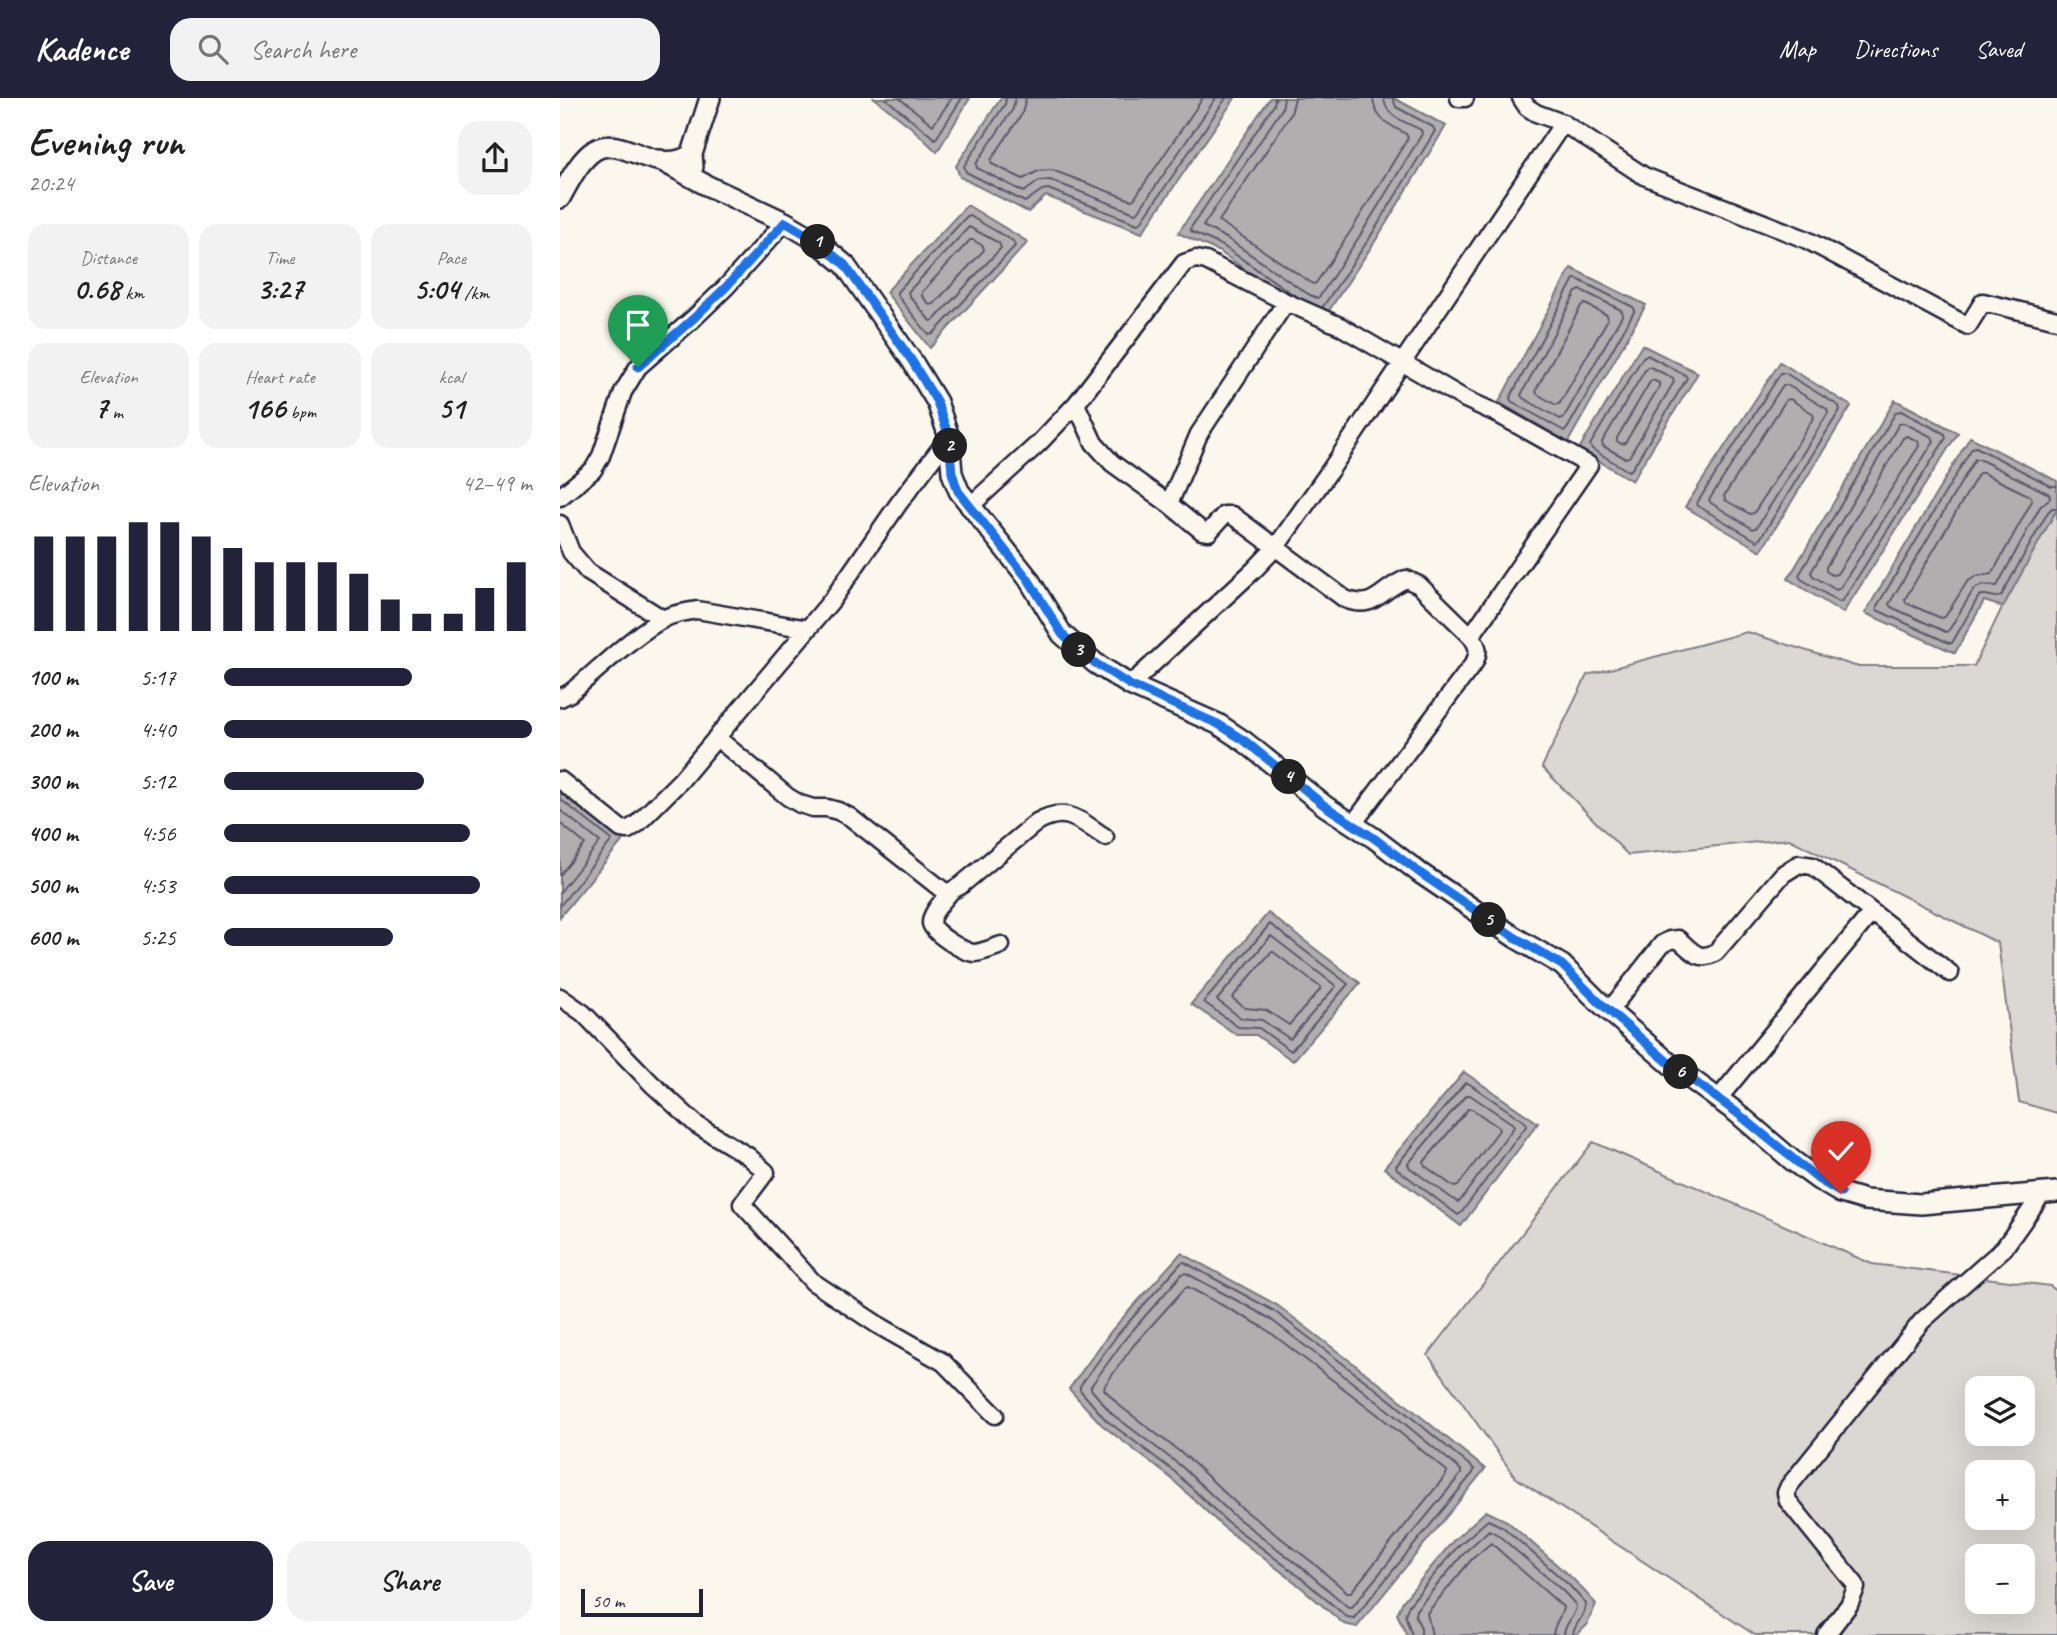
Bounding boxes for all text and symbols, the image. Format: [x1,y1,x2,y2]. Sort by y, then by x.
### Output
search box [170,18,660,81]
text: Kadence [35,28,128,70]
icon: search [194,30,232,68]
text: Search here [250,33,356,66]
text: Map [1779,34,1816,64]
text: Directions [1854,34,1937,64]
text: Saved [1975,34,2022,64]
text: Evening run [28,119,184,166]
button: share [458,121,532,195]
text: 20:24 [28,169,74,198]
pin: 1 [800,225,836,260]
text: 1 [813,229,822,253]
text: Distance [80,246,137,270]
text: Time [265,246,295,270]
text: Pace [437,246,466,270]
text: 0.68 [74,270,121,308]
text: 3:27 [257,270,303,308]
text: 5:04 [414,270,460,308]
text: km [121,281,144,305]
text: /km [460,281,489,305]
pin [608,295,668,367]
icon: arrive [619,306,657,344]
text: Elevation [79,365,138,389]
text: Heart rate [245,365,315,389]
text: kcal [439,365,464,389]
text: 7 [94,389,108,427]
text: 166 [244,389,286,427]
text: 51 [438,389,465,427]
text: m [108,400,123,424]
text: bpm [286,400,316,424]
pin: 2 [932,428,968,464]
text: 2 [945,433,954,457]
text: Elevation [28,469,99,498]
text: 42–49 m [462,469,532,498]
pin: 3 [1062,632,1096,668]
text: 3 [1074,637,1083,661]
text: 100 m [28,663,78,692]
text: 5:17 [140,663,176,692]
text: 200 m [28,715,78,744]
text: 4:40 [140,715,176,744]
pin: 4 [1272,760,1306,794]
text: 4 [1284,764,1293,788]
text: 300 m [28,767,78,796]
text: 5:12 [140,767,176,796]
text: 400 m [28,819,78,848]
text: 4:56 [140,819,176,848]
text: 500 m [28,871,77,900]
text: 4:53 [140,871,176,900]
pin: 5 [1472,902,1506,938]
text: 5 [1484,907,1493,931]
text: 600 m [28,923,78,952]
text: 5:25 [140,923,176,952]
pin: 6 [1664,1054,1698,1090]
text: 6 [1676,1059,1685,1083]
pin [1811,1121,1871,1193]
icon: check [1822,1132,1860,1170]
map controls [1965,1376,2035,1614]
button: layers [1965,1376,2035,1446]
button: + [1965,1460,2035,1530]
button: Save [28,1541,273,1621]
button: Share [287,1541,532,1621]
button: − [1965,1544,2035,1614]
scale bar [581,1586,704,1618]
text: 50 m [592,1589,624,1613]

